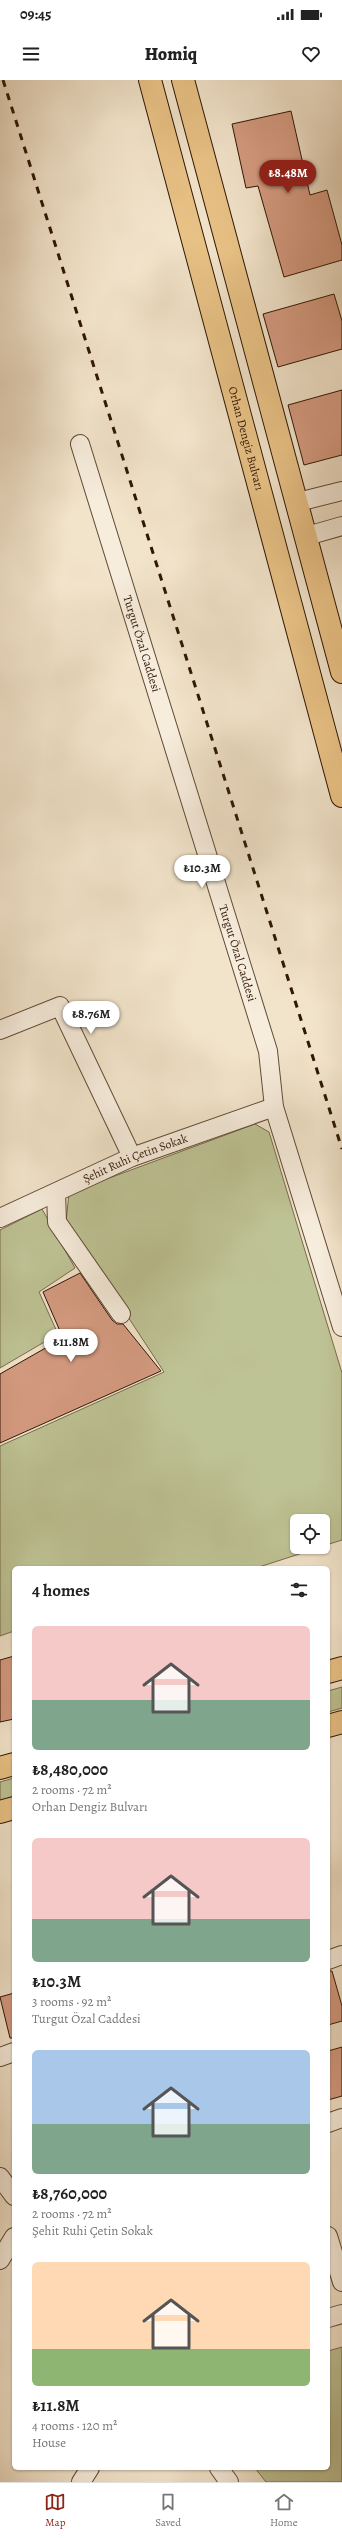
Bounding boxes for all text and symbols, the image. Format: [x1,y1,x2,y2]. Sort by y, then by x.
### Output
text: 09:45 [20,4,52,24]
text: Homiq [145,42,197,66]
icon: menu [20,43,42,65]
icon: heart [300,43,322,65]
pin: ₺8.48M [255,160,321,194]
text: ₺8.48M [268,164,308,181]
street label: Orhan Dengiz Bulvarı [225,385,268,492]
street label: Turgut Özal Caddesi [119,593,164,694]
pin: ₺10.3M [169,855,235,889]
text: ₺10.3M [183,859,221,876]
street label: Turgut Özal Caddesi [215,903,260,1004]
pin: ₺8.76M [58,1001,124,1035]
text: ₺8.76M [72,1005,110,1022]
street label: Şehit Ruhi Çetin Sokak [80,1130,190,1187]
pin: ₺11.8M [38,1329,104,1363]
text: ₺11.8M [53,1333,89,1350]
map controls [290,1514,330,1554]
button: locate [290,1514,330,1554]
text: 4 homes [32,1579,90,1602]
icon: filters [288,1579,310,1601]
icon: home [135,1652,207,1724]
text: ₺8,480,000 [32,1758,108,1781]
text: 2 rooms · 72 m² [32,1781,112,1798]
text: Orhan Dengiz Bulvarı [32,1798,148,1815]
icon: home [135,1864,207,1936]
text: ₺10.3M [32,1970,81,1993]
text: 3 rooms · 92 m² [32,1993,111,2010]
text: Turgut Özal Caddesi [32,2010,141,2027]
icon: home [135,2076,207,2148]
text: ₺8,760,000 [32,2182,107,2205]
text: 2 rooms · 72 m² [32,2205,112,2222]
text: Şehit Ruhi Çetin Sokak [32,2222,153,2239]
icon: home [135,2288,207,2360]
text: ₺11.8M [32,2394,80,2417]
text: 4 rooms · 120 m² [32,2417,117,2434]
text: House [32,2434,66,2451]
tab: Map [44,2491,66,2530]
tab: Saved [155,2491,181,2530]
tab: Home [270,2491,298,2530]

